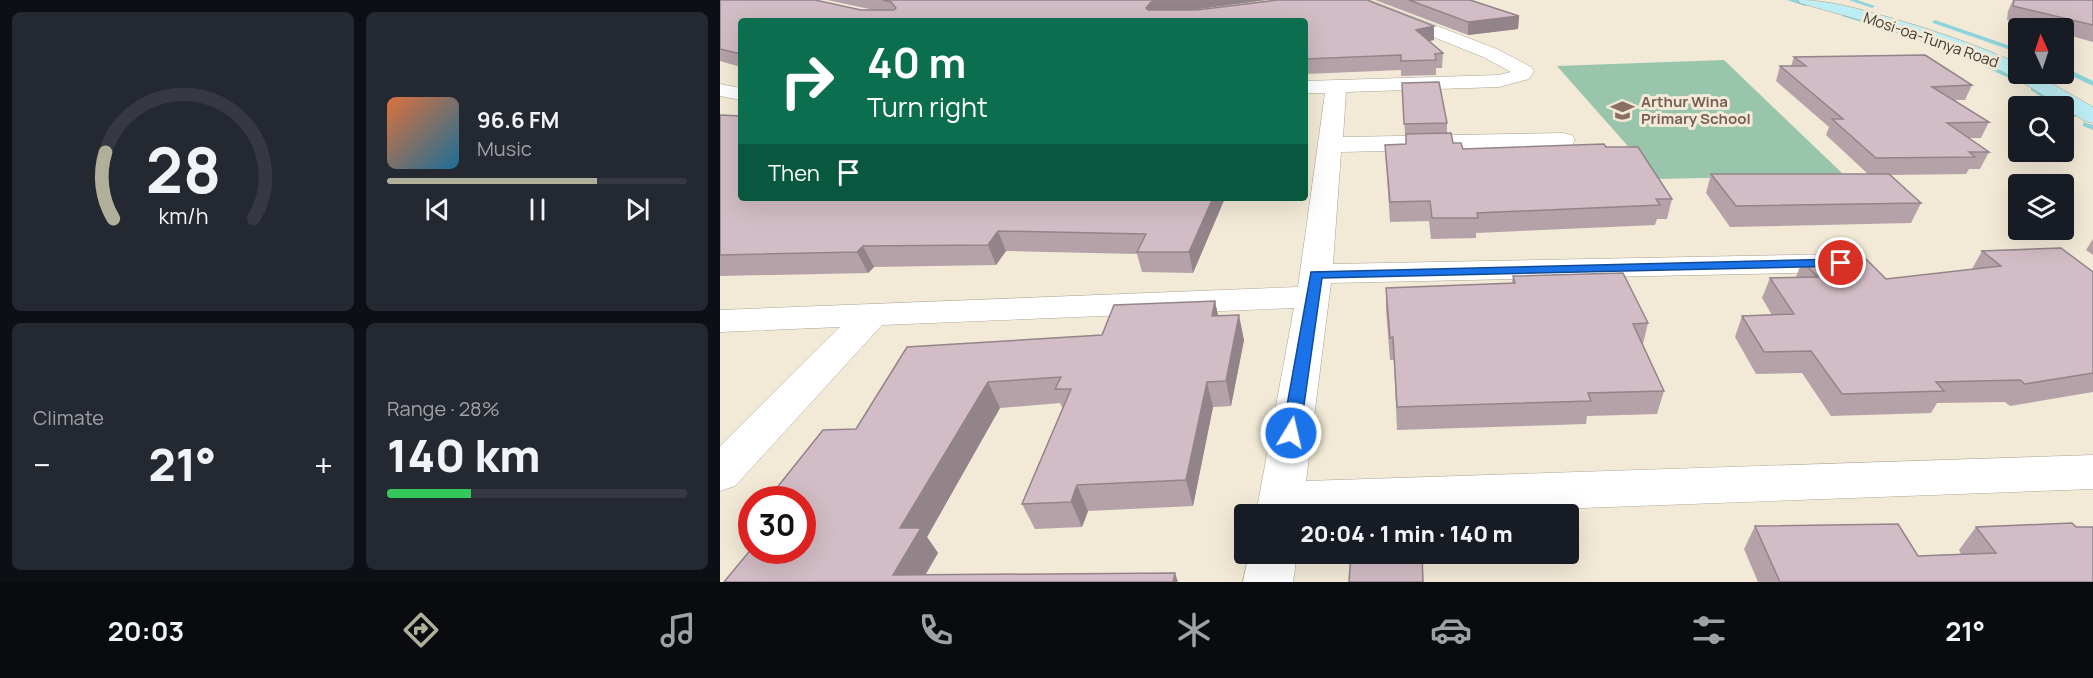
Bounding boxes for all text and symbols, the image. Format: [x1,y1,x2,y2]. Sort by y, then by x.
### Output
street label: Mosi-oa-Tunya Road [1861,7,2002,73]
north arrow [2008,18,2074,84]
map controls [2008,18,2074,240]
text: 40 m [867,33,966,91]
icon: right [768,42,846,120]
text: Turn right [867,88,988,125]
place label: Arthur Wina Primary School [1641,91,1751,129]
button: search [2008,96,2074,162]
school or university icon: Arthur Wina Primary School [1610,98,1636,124]
text: 96.6 FM [477,105,559,135]
text: 28 [145,126,221,212]
text: Music [477,135,532,162]
icon: arrive [832,156,865,189]
text: Then [768,158,820,188]
button: layers [2008,174,2074,240]
icon: previous [421,193,454,226]
icon: pause [521,193,554,226]
icon: next [621,193,654,226]
text: km/h [158,201,208,230]
pin [1815,237,1866,288]
icon: arrive [1824,246,1857,279]
text: Range · 28% [387,395,500,422]
position arrow [1259,401,1323,465]
text: Climate [33,404,104,431]
text: 140 km [387,424,541,486]
text: 21° [148,433,216,495]
text: − [33,442,51,487]
text: + [314,442,333,487]
speed limit sign: 30 [738,486,816,564]
text: 20:04 · 1 min · 140 m [1300,519,1513,549]
icon: directions [400,609,442,651]
icon: music [657,609,699,651]
icon: phone [915,609,957,651]
icon: climate [1173,609,1215,651]
icon: car [1430,609,1472,651]
icon: filters [1688,609,1730,651]
text: 20:03 [108,612,184,649]
text: 21° [1945,612,1985,649]

